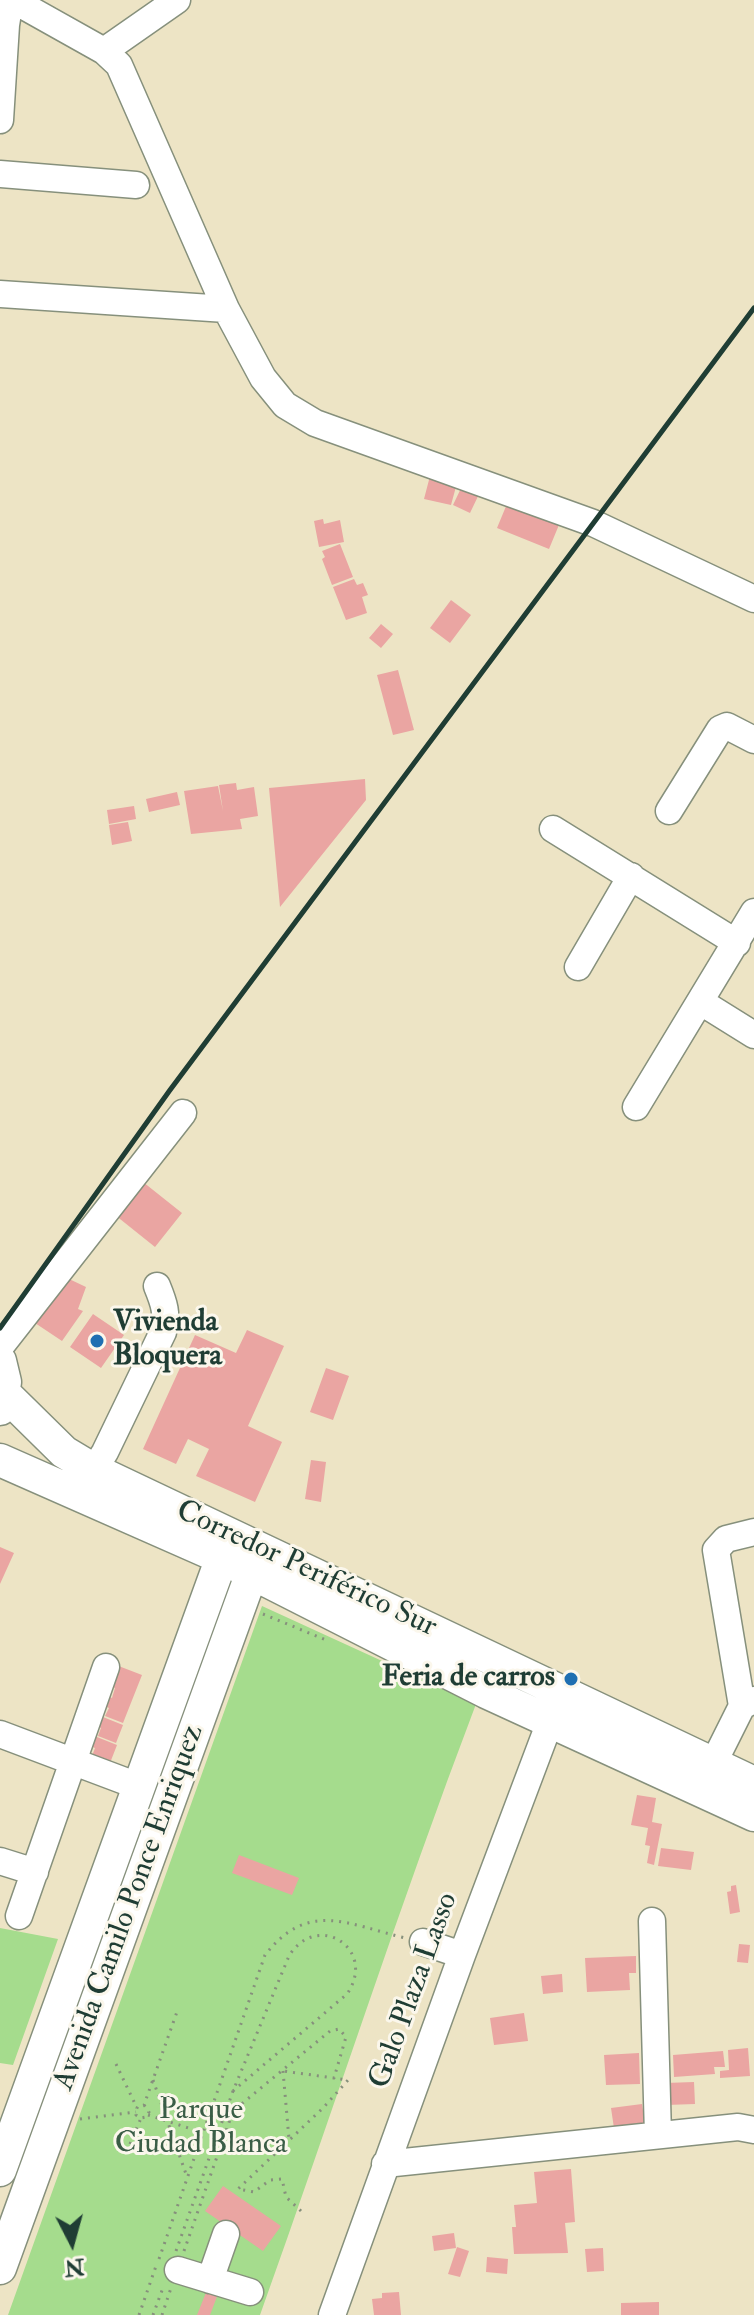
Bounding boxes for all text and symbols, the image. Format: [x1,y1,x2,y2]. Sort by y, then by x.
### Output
place label: Vivienda Bloquera [113,1306,222,1376]
marker: Vivienda Bloquera [88,1332,106,1350]
street label: Corredor Periférico Sur [170,1494,442,1646]
place label: Feria de carros [382,1661,555,1697]
marker: Feria de carros [562,1670,580,1688]
street label: Avenida Camilo Ponce Enriquez [47,1721,213,2095]
street label: Galo Plaza Lasso [363,1888,467,2094]
park label: Parque Ciudad Blanca [115,2094,287,2164]
north arrow [32,2203,112,2283]
text: N [63,2252,86,2282]

